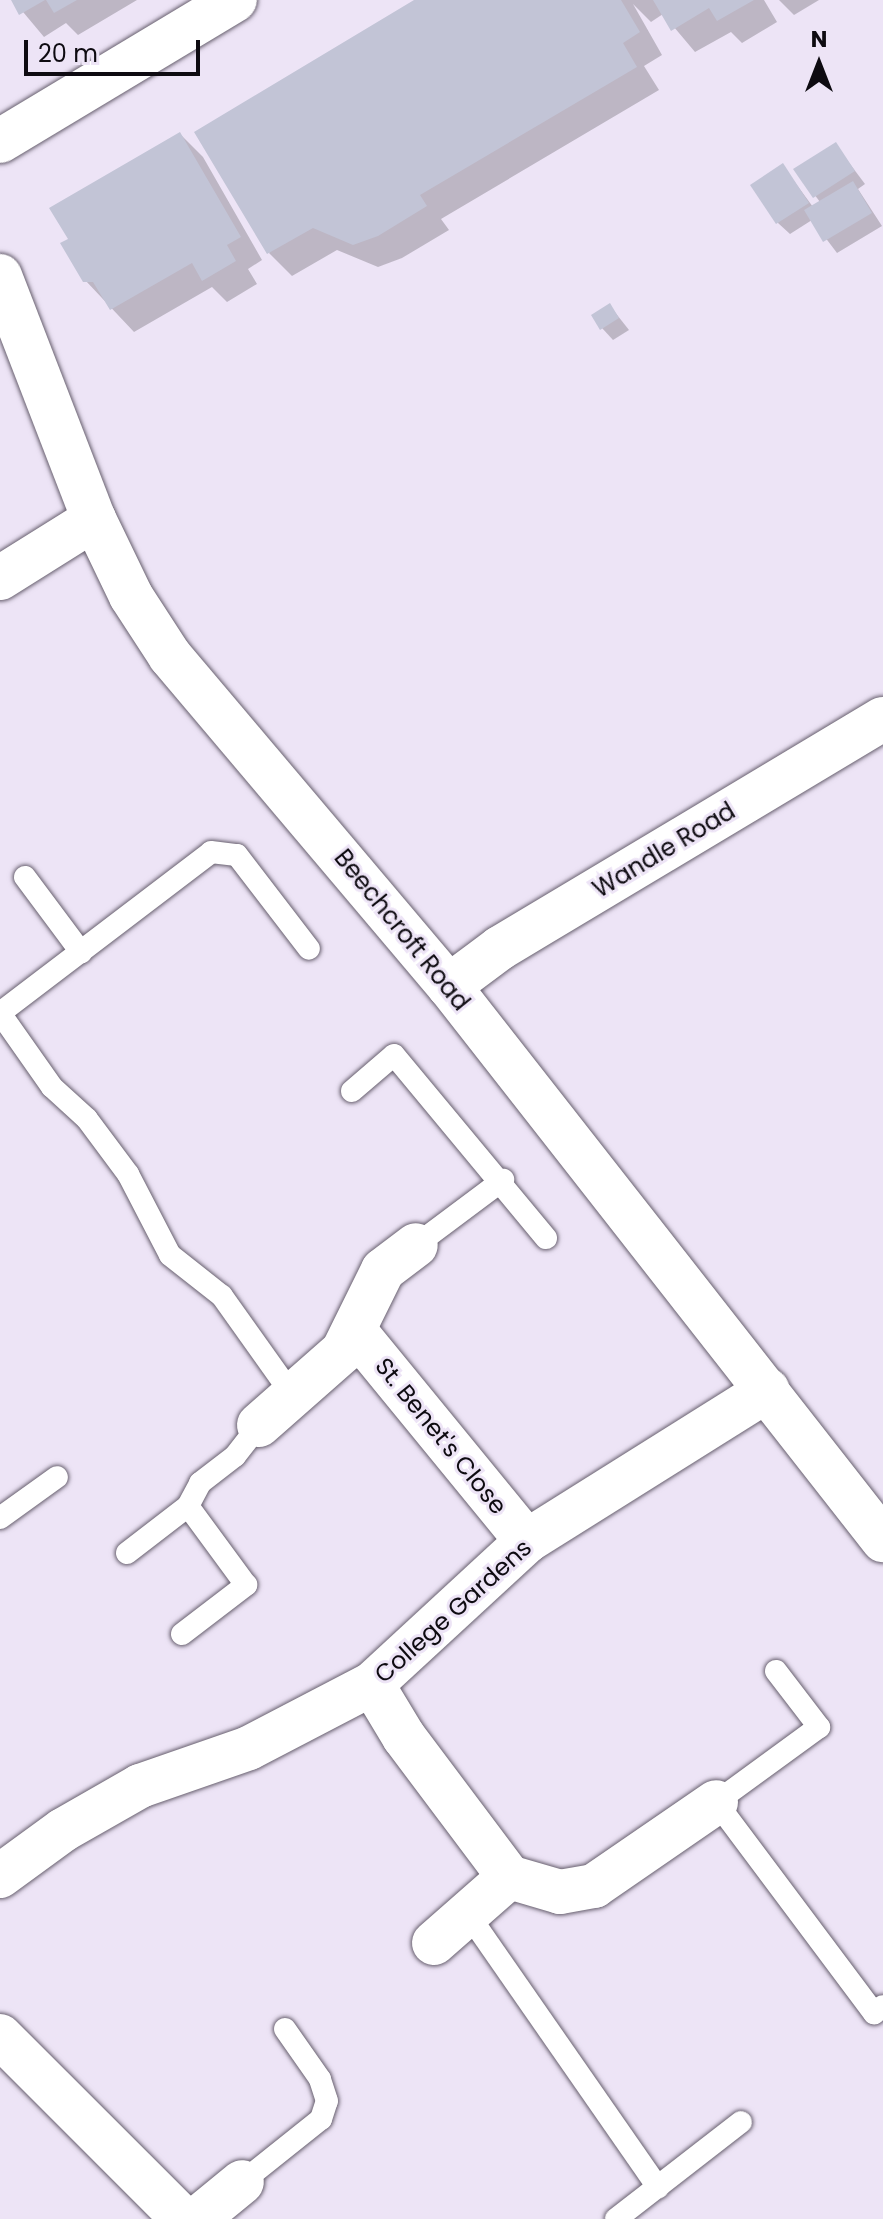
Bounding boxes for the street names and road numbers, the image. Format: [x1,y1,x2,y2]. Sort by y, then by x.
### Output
street label: Wandle Road [588,796,740,904]
street label: Beechcroft Road [328,844,476,1016]
street label: St. Benet's Close [369,1352,513,1520]
street label: College Gardens [369,1533,537,1689]

